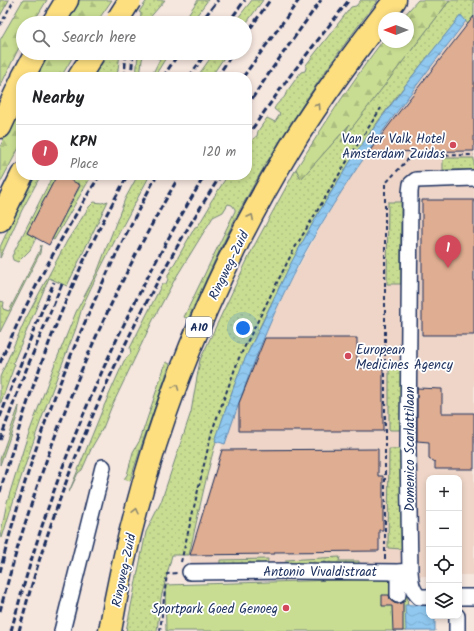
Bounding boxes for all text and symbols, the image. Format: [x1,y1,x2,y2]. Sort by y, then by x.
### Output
north arrow [378,12,414,48]
search box [16,16,252,60]
text: Search here [62,26,136,50]
icon: search [30,27,52,49]
text: Nearby [32,85,84,112]
one-way arrow [313,103,321,110]
place label: Van der Valk Hotel Amsterdam Zuidas [342,129,445,165]
text: KPN [70,130,97,154]
marker: Van der Valk Hotel Amsterdam Zuidas [448,140,458,150]
text: 1 [43,142,47,163]
text: 120 m [202,142,236,163]
text: Place [70,154,98,175]
one-way arrow [246,214,254,221]
street label: Ringweg-Zuid [204,227,255,304]
pin: 1 [435,235,461,268]
road number: A10 [186,317,212,337]
your location [233,318,253,338]
place label: European Medicines Agency [356,340,454,376]
marker: European Medicines Agency [343,351,353,361]
one-way arrow [171,384,179,391]
street label: Domenico Scarlattilaan [400,386,421,512]
map controls [426,475,462,619]
button: + [426,475,462,511]
one-way arrow [131,508,140,515]
button: − [426,511,462,547]
street label: Ringweg-Zuid [106,531,143,609]
button: locate [426,547,462,583]
street label: Antonio Vivaldistraat [263,562,378,583]
button: layers [426,583,462,619]
place label: Sportpark Goed Genoeg [152,599,278,620]
marker: Sportpark Goed Genoeg [281,603,291,613]

